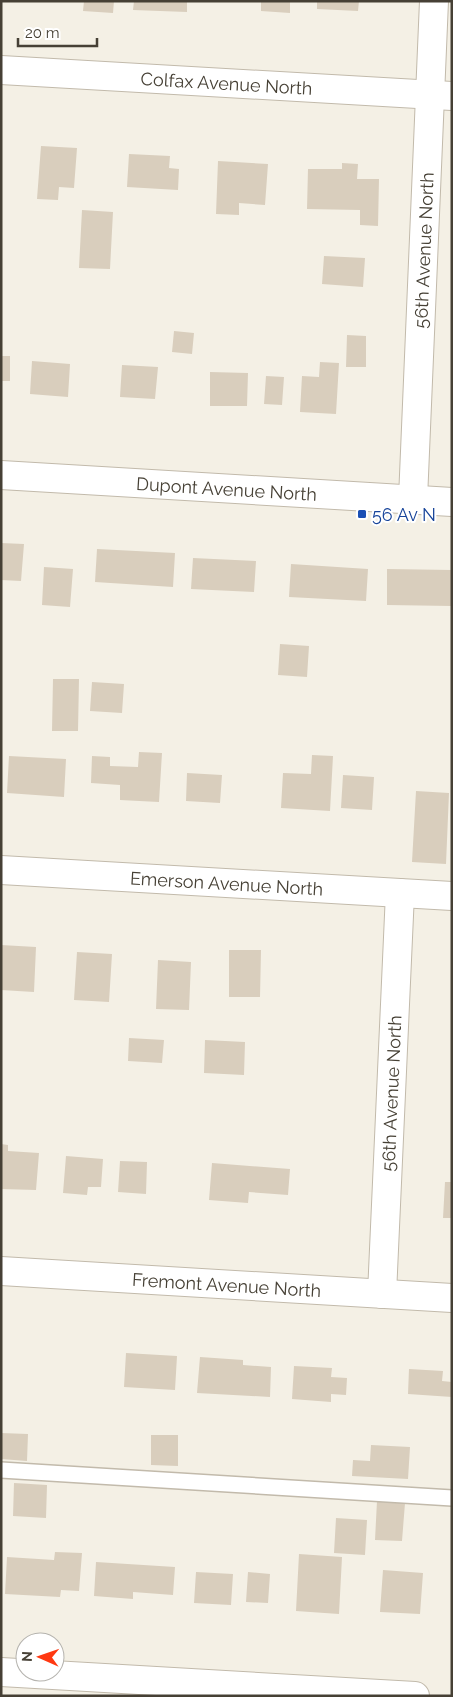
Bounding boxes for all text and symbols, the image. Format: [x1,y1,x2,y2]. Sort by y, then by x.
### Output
scale bar [18,15,96,47]
text: 20 m [25,24,60,42]
street label: Colfax Avenue North [140,68,313,98]
street label: 56th Avenue North [410,172,437,329]
street label: Dupont Avenue North [136,473,318,504]
place label: 56 Av N [372,504,436,525]
marker: 56 Av N [356,508,368,520]
street label: Emerson Avenue North [129,867,324,899]
street label: 56th Avenue North [377,1015,405,1172]
street label: Fremont Avenue North [131,1268,322,1301]
north arrow [15,1632,65,1682]
text: N [19,1651,35,1662]

